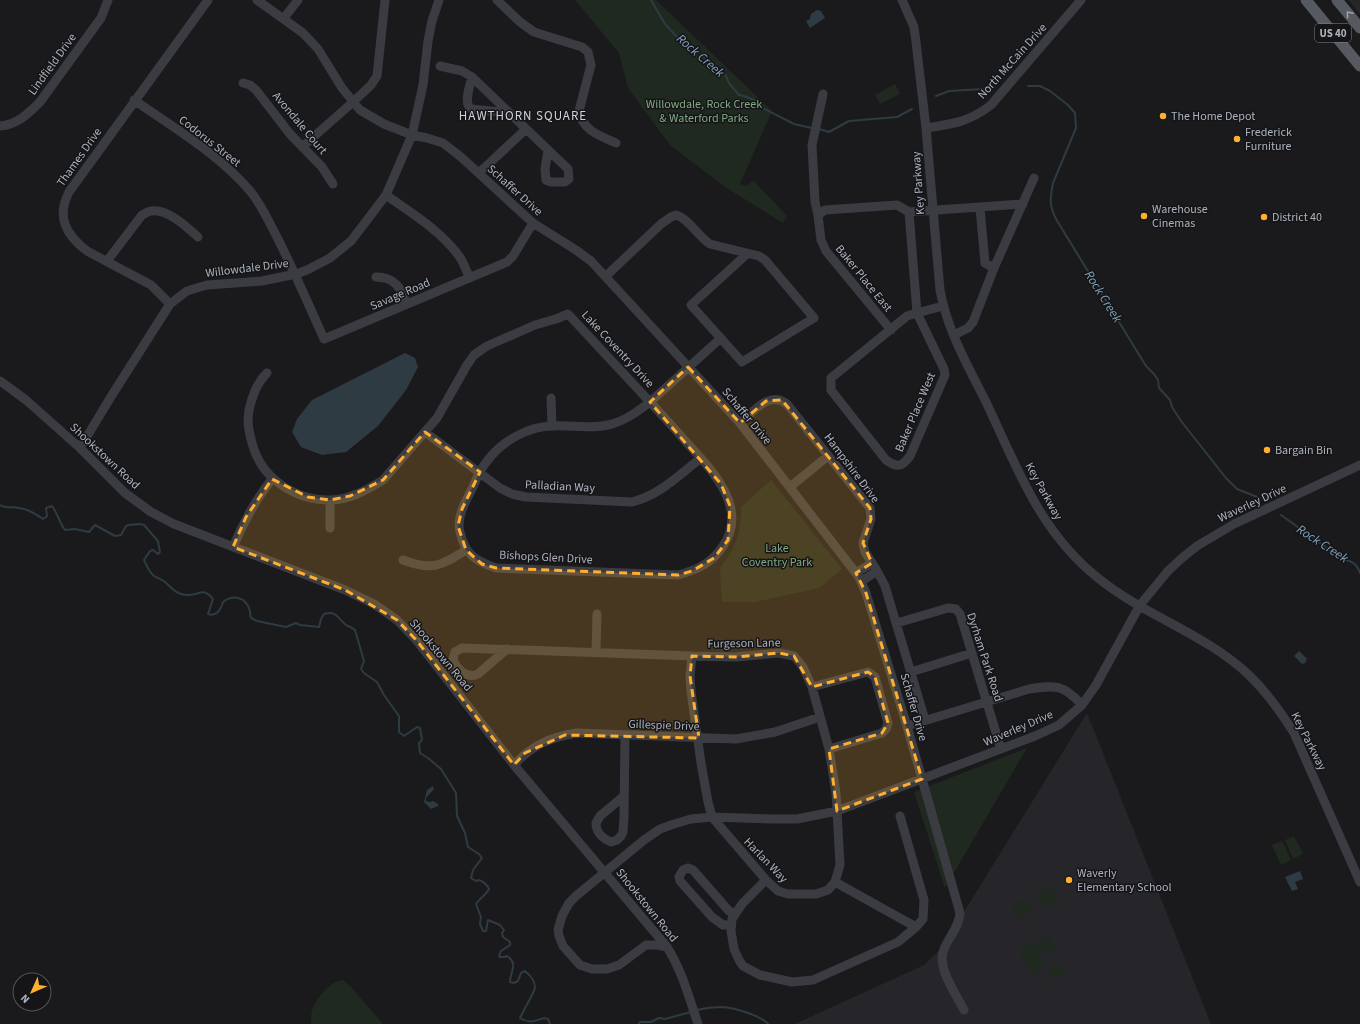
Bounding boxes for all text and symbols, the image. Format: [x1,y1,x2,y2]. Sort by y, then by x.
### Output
one-way arrow [1346,11,1353,18]
street label: North McCain Drive [974,20,1051,103]
road number: US 40 [1315,24,1351,42]
street label: Lindfield Drive [24,30,81,99]
water label: Rock Creek [672,30,729,82]
street label: Avondale Court [268,88,331,158]
park label: Willowdale, Rock Creek & Waterford Parks [646,96,762,127]
district label: HAWTHORN SQUARE [459,107,587,125]
place label: The Home Depot [1171,108,1255,125]
marker: The Home Depot [1158,111,1168,121]
street label: Codorus Street [175,112,244,171]
street label: Thames Drive [53,124,106,190]
place label: Frederick Furniture [1245,124,1292,155]
marker: Frederick Furniture [1232,134,1242,144]
street label: Key Parkway [908,150,929,215]
street label: Schaffer Drive [483,161,546,220]
place label: Warehouse Cinemas [1152,201,1208,232]
place label: District 40 [1272,209,1322,226]
marker: Warehouse Cinemas [1139,211,1149,221]
marker: District 40 [1259,212,1269,222]
street label: Baker Place East [831,241,896,316]
street label: Willowdale Drive [204,255,290,282]
water label: Rock Creek [1080,267,1127,327]
street label: Savage Road [367,274,433,315]
street label: Lake Coventry Drive [577,307,658,392]
street label: Baker Place West [891,370,940,455]
street label: Schaffer Drive [718,384,776,449]
street label: Shookstown Road [66,419,144,493]
street label: Hampshire Drive [820,430,884,507]
place label: Bargain Bin [1275,442,1333,459]
marker: Bargain Bin [1262,445,1272,455]
street label: Key Parkway [1021,459,1067,523]
street label: Palladian Way [525,476,596,497]
street label: Waverley Drive [1215,480,1289,527]
water label: Rock Creek [1293,520,1352,568]
park label: Lake Coventry Park [742,540,812,571]
street label: Bishops Glen Drive [499,547,593,568]
street label: Dyrham Park Road [962,610,1007,704]
street label: Shookstown Road [405,615,476,695]
street label: Furgeson Lane [707,634,781,653]
street label: Schaffer Drive [896,671,931,743]
street label: Waverley Drive [981,706,1056,751]
street label: Key Parkway [1287,709,1331,774]
street label: Gillespie Drive [628,716,700,735]
street label: Harlan Way [740,834,792,887]
street label: Shookstown Road [612,865,682,946]
place label: Waverly Elementary School [1077,865,1172,896]
marker: Waverly Elementary School [1064,875,1074,885]
north arrow [12,972,52,1012]
text: N [17,991,33,1007]

